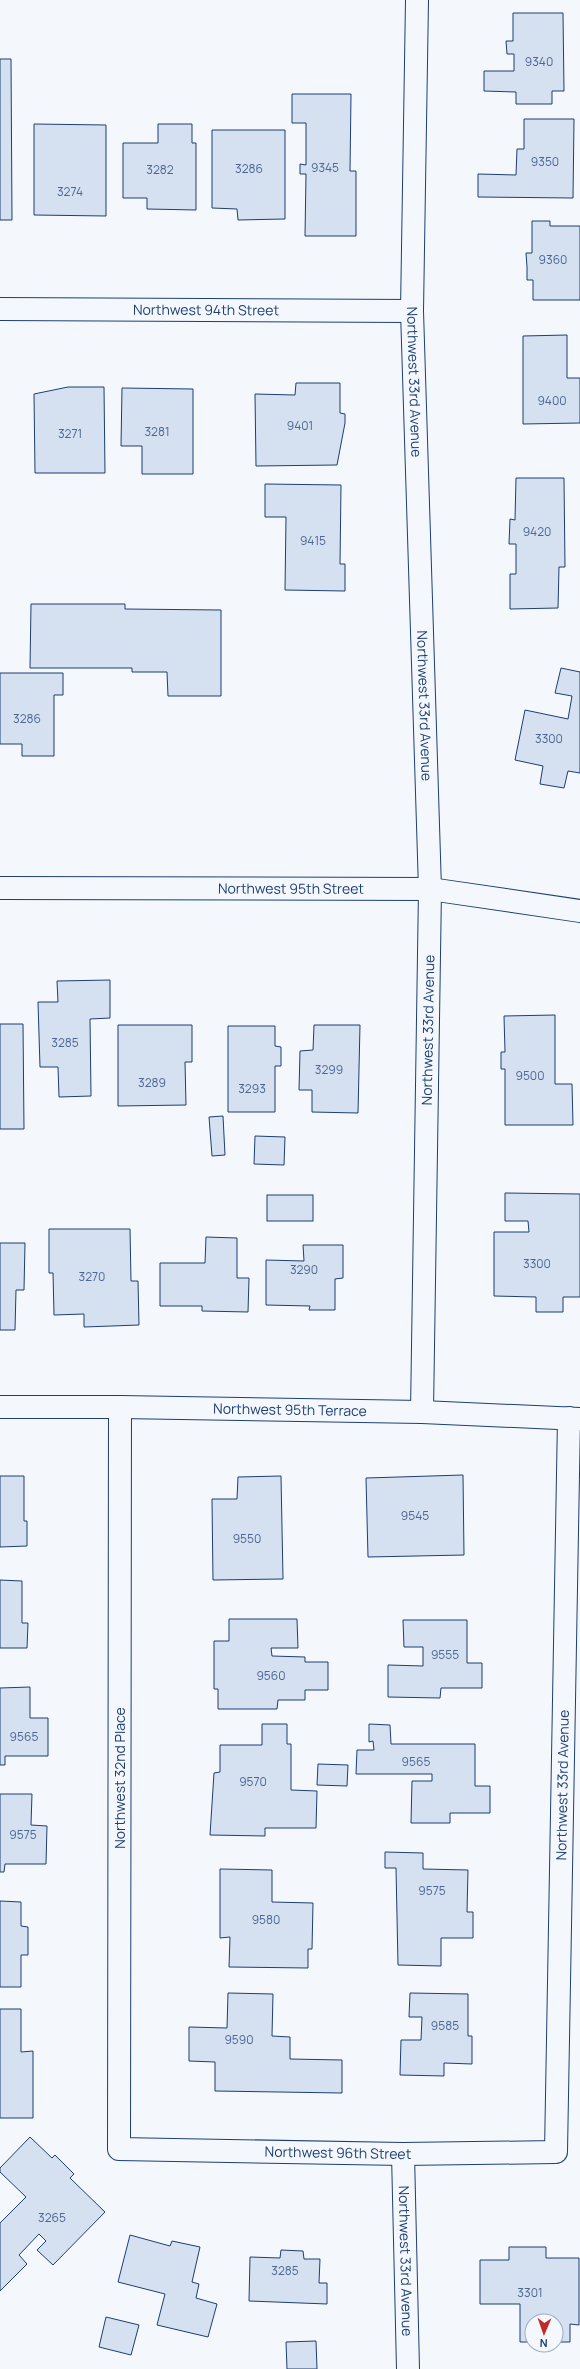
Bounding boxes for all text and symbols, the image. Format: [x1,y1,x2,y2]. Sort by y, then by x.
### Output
house number: 9340 [525,53,553,70]
house number: 9350 [531,153,559,170]
house number: 9345 [311,159,339,176]
house number: 3286 [235,160,263,177]
house number: 3282 [146,161,174,178]
house number: 3274 [57,183,83,200]
house number: 9360 [539,251,567,268]
street label: Northwest 94th Street [133,300,280,319]
street label: Northwest 33rd Avenue [403,306,427,458]
house number: 9400 [537,392,567,409]
house number: 9401 [287,417,313,434]
house number: 3281 [144,423,170,440]
house number: 3271 [58,425,82,442]
house number: 9420 [523,523,551,540]
house number: 9415 [300,532,326,549]
street label: Northwest 33rd Avenue [413,630,437,781]
house number: 3286 [13,710,41,727]
house number: 3300 [535,730,563,747]
street label: Northwest 95th Street [218,879,364,898]
street label: Northwest 33rd Avenue [417,955,438,1105]
house number: 3285 [51,1034,79,1051]
house number: 3299 [315,1061,343,1078]
house number: 9500 [515,1067,545,1084]
house number: 3289 [138,1074,166,1091]
house number: 3293 [238,1080,266,1097]
house number: 3300 [523,1255,551,1272]
house number: 3290 [290,1261,318,1278]
house number: 3270 [79,1268,105,1285]
street label: Northwest 95th Terrace [213,1399,367,1420]
house number: 9545 [401,1507,429,1524]
house number: 9550 [233,1530,261,1547]
house number: 9555 [431,1646,459,1663]
house number: 9560 [256,1667,286,1684]
street label: Northwest 32nd Place [110,1707,129,1849]
street label: Northwest 33rd Avenue [551,1710,573,1861]
house number: 9565 [10,1728,38,1745]
house number: 9565 [402,1753,430,1770]
house number: 9570 [239,1773,267,1790]
house number: 9575 [9,1826,37,1843]
house number: 9575 [418,1882,446,1899]
house number: 9580 [252,1911,280,1928]
house number: 9585 [431,2017,459,2034]
house number: 9590 [224,2031,254,2048]
street label: Northwest 96th Street [265,2142,412,2163]
street label: Northwest 33rd Avenue [395,2185,417,2337]
house number: 3265 [38,2209,66,2226]
house number: 3285 [271,2262,299,2279]
house number: 3301 [517,2284,543,2301]
north arrow [524,2313,564,2353]
text: N [539,2336,548,2351]

